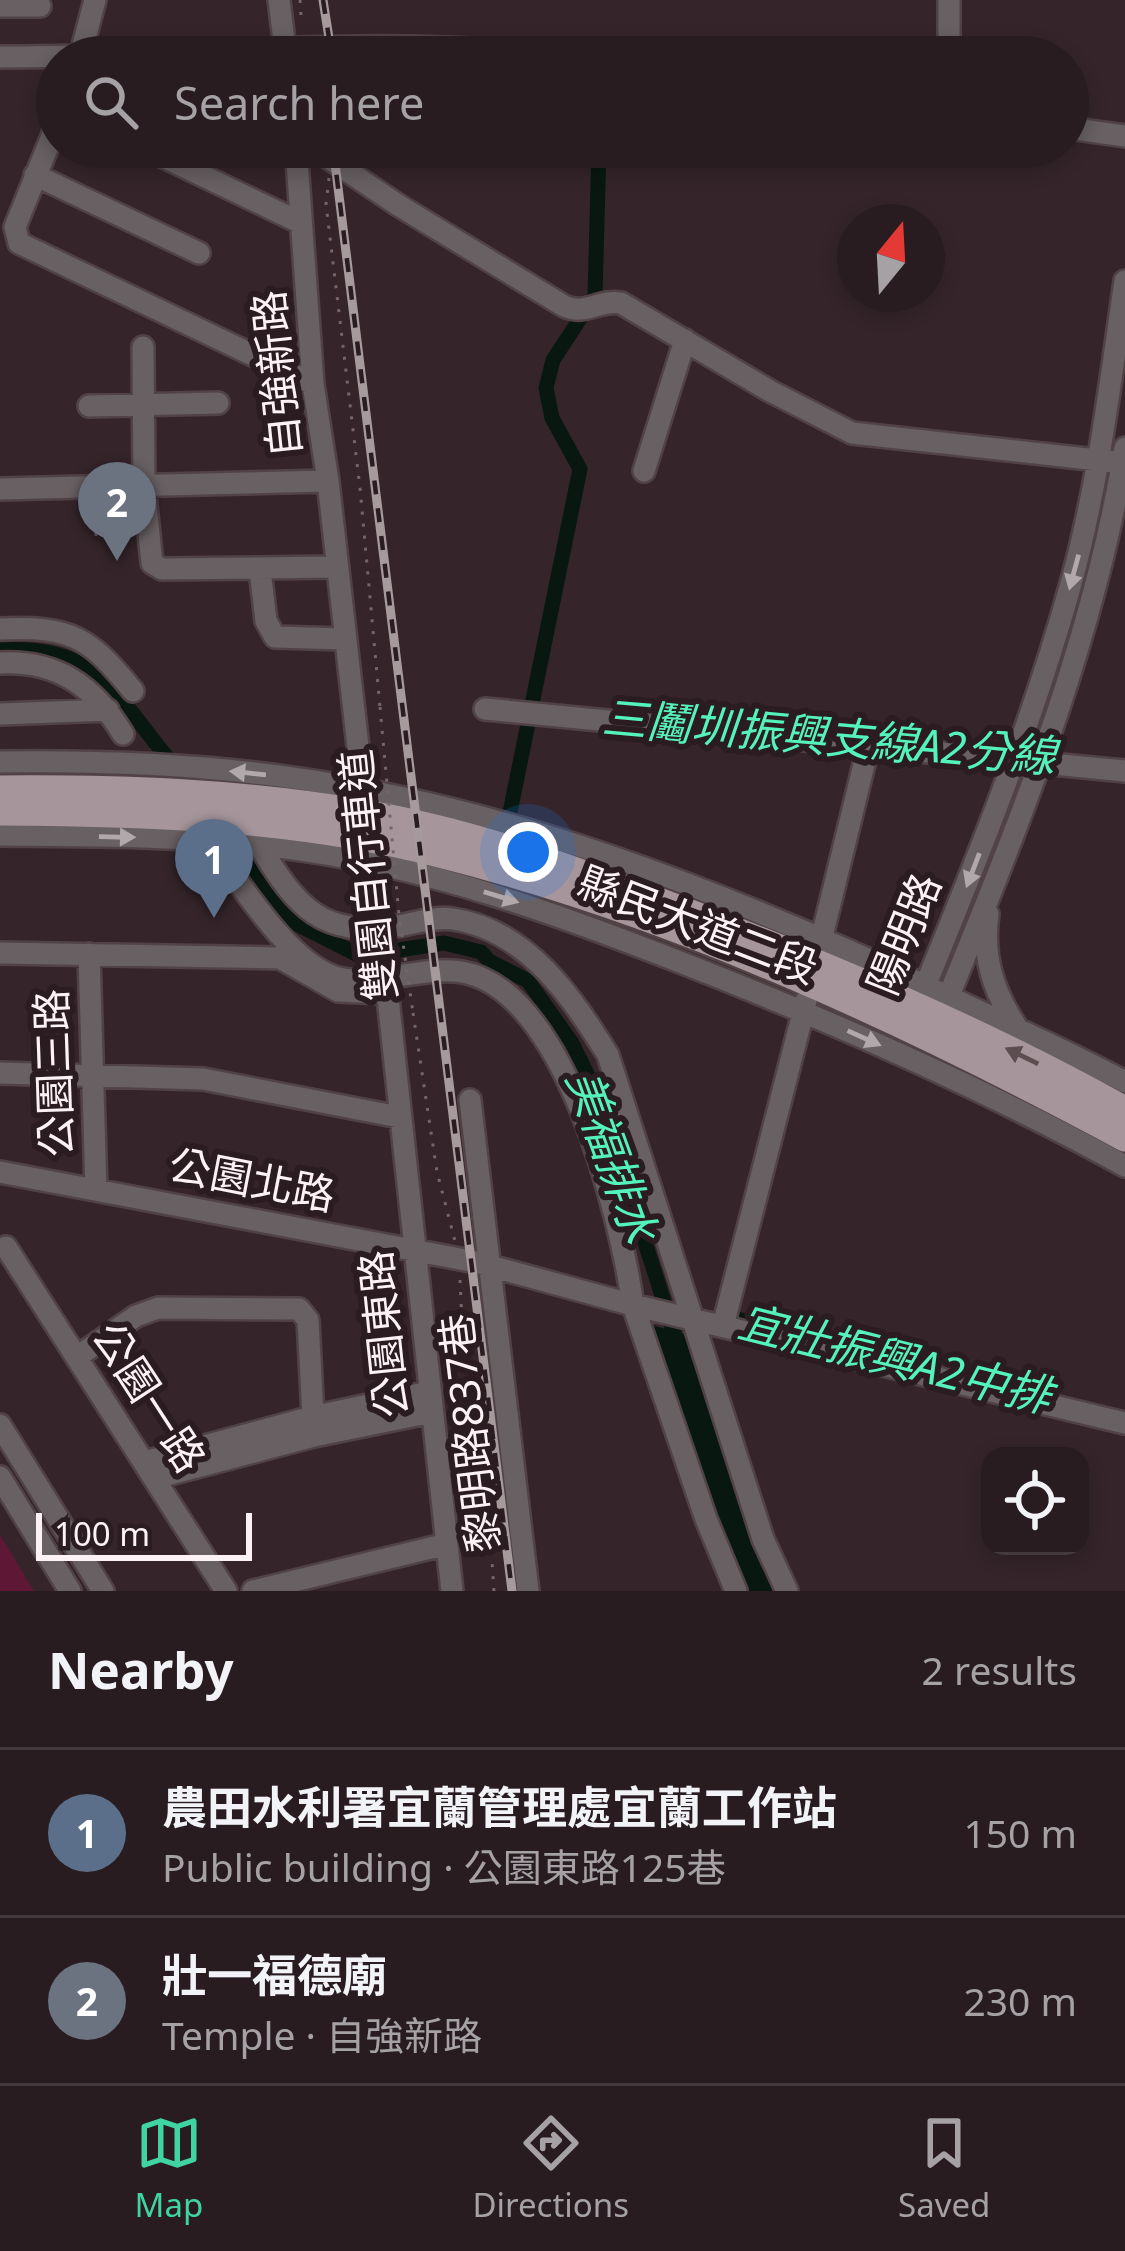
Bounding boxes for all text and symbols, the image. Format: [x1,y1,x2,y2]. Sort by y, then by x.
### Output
search box [36,36,1089,168]
icon: search [78,69,144,135]
text: Search here [174,72,424,133]
north arrow [837,204,945,312]
street label: 自強新路 [238,288,313,461]
pin: 2 [78,462,156,561]
one-way arrow [1064,553,1083,590]
water label: 三鬮圳振興支線A2分線 [600,685,1063,786]
street label: 雙園自行車道 [325,747,408,1003]
one-way arrow [229,763,266,782]
pin: 1 [175,819,253,918]
your location [498,822,558,882]
one-way arrow [99,827,137,847]
street label: 縣民大道二段 [571,852,826,995]
one-way arrow [962,852,981,888]
street label: 陽明路 [853,864,953,1003]
one-way arrow [483,889,520,907]
street label: 公園三路 [21,988,84,1158]
one-way arrow [847,1028,882,1048]
one-way arrow [1005,1046,1039,1066]
water label: 美福排水 [554,1060,674,1252]
street label: 公園北路 [164,1135,340,1223]
street label: 公園東路 [345,1248,420,1421]
water label: 宜壯振興A2中排 [733,1289,1063,1427]
street label: 公園一路 [81,1310,220,1482]
street label: 黎明路837巷 [426,1311,511,1556]
map controls [981,1447,1089,1555]
button: locate [981,1447,1089,1555]
scale bar [36,1507,252,1560]
text: 100 m [54,1511,150,1556]
text: Nearby [48,1634,234,1704]
text: 2 results [922,1643,1077,1696]
text: 農田水利署宜蘭管理處宜蘭工作站 [162,1776,837,1837]
text: 1 [76,1806,98,1859]
text: 150 m [963,1806,1077,1859]
text: Public building · 公園東路125巷 [162,1840,726,1893]
text: 壯一福德廟 [162,1944,387,2005]
text: 2 [76,1974,98,2027]
text: 230 m [963,1974,1077,2027]
text: Temple · 自強新路 [162,2008,482,2061]
tab: Map [135,2110,203,2227]
tab: Directions [472,2110,629,2227]
tab: Saved [898,2110,990,2227]

